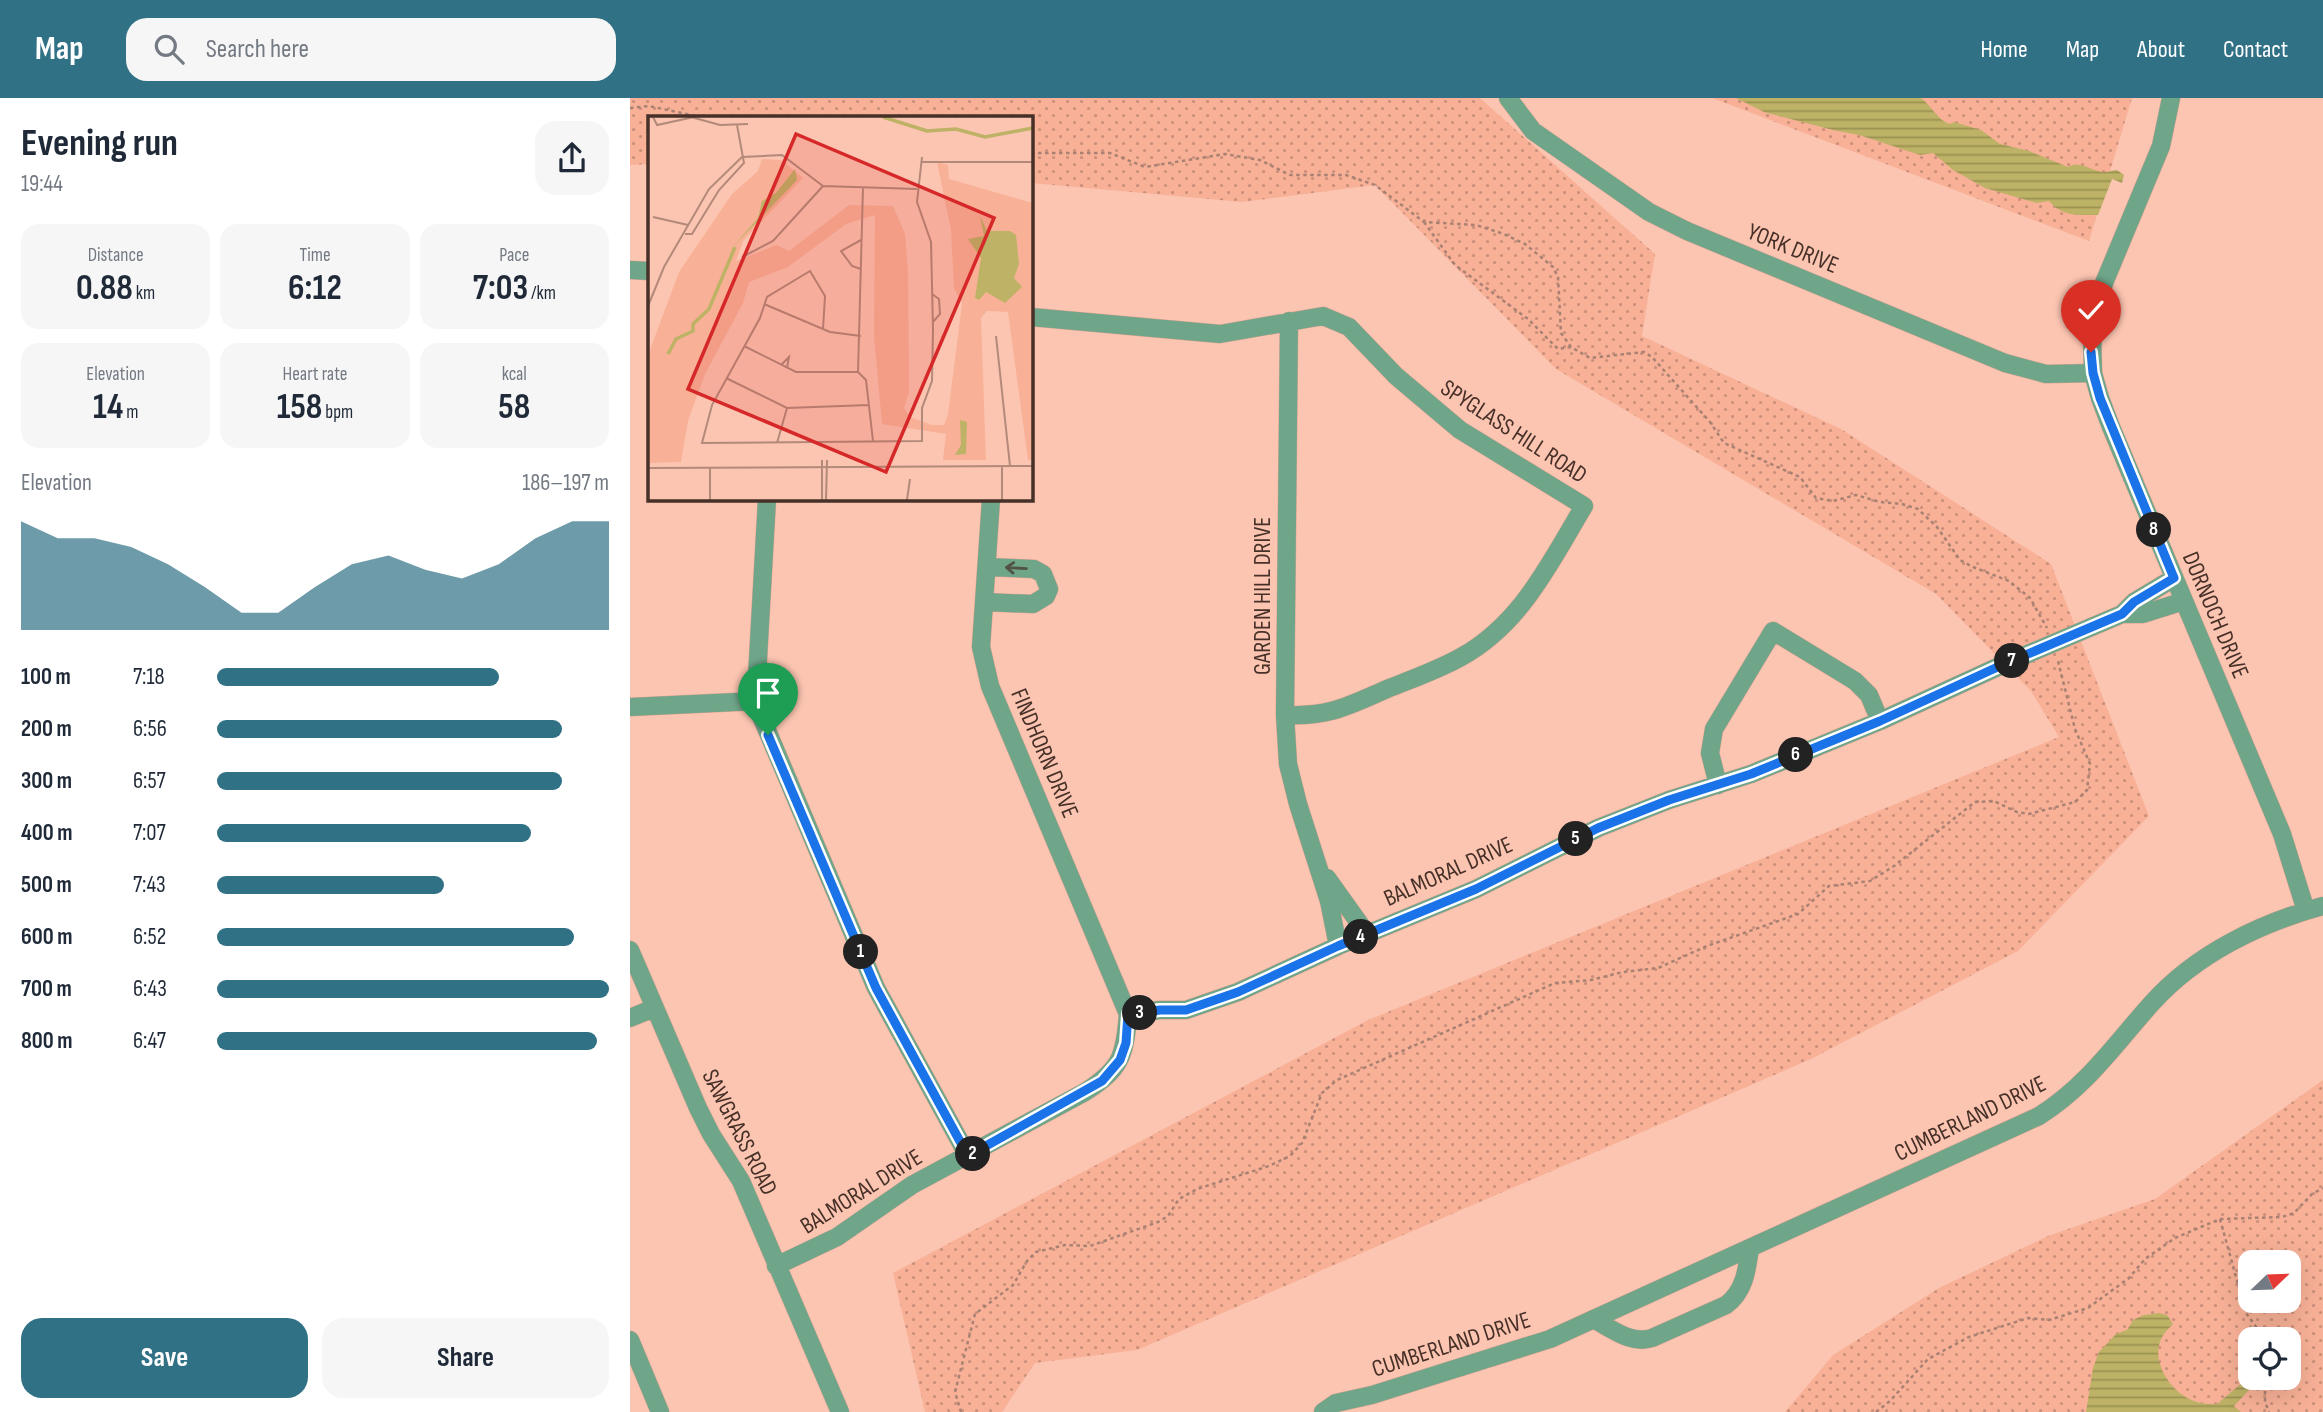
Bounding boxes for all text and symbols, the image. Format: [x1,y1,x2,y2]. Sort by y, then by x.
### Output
search box [126,18,616,81]
text: Map [35,29,84,69]
icon: search [150,30,188,68]
text: Search here [206,34,309,65]
text: Home [1980,35,2028,64]
text: Map [2066,35,2099,64]
text: About [2137,35,2185,64]
text: Contact [2223,35,2288,64]
inset map [648,116,1032,500]
text: Evening run [21,121,178,166]
button: share [535,121,609,195]
text: 19:44 [21,170,63,198]
street label: YORK DRIVE [1743,217,1843,280]
text: Distance [88,244,144,267]
text: Time [299,244,331,267]
text: Pace [499,244,529,267]
text: 0.88 [76,267,133,310]
text: 6:12 [288,267,342,310]
text: 7:03 [473,267,528,310]
pin [2061,280,2121,352]
text: km [133,282,155,305]
text: /km [528,282,556,305]
icon: check [2072,291,2110,329]
text: Elevation [86,363,145,386]
text: Heart rate [283,363,347,386]
text: kcal [502,363,527,386]
street label: SPYGLASS HILL ROAD [1435,373,1592,490]
text: 14 [93,386,123,429]
text: 158 [277,386,322,429]
text: 58 [498,386,530,429]
text: m [123,401,138,424]
text: bpm [322,401,353,424]
text: Elevation [21,469,92,497]
text: 186–197 m [522,469,609,497]
pin: 8 [2136,512,2172,548]
street label: GARDEN HILL DRIVE [1248,517,1277,675]
text: 8 [2149,518,2158,541]
street label: DORNOCH DRIVE [2176,547,2255,683]
one-way arrow [1005,562,1028,575]
pin: 7 [1994,644,2030,678]
text: 7 [2007,649,2016,672]
text: 100 m [21,663,71,691]
text: 7:18 [133,663,165,691]
pin [738,663,798,735]
icon: arrive [749,674,787,712]
street label: FINDHORN DRIVE [1004,684,1085,822]
text: 200 m [21,715,72,743]
text: 6:56 [133,715,167,743]
pin: 6 [1778,738,1814,772]
text: 6 [1791,743,1800,766]
text: 300 m [21,767,72,795]
text: 6:57 [133,767,166,795]
text: 400 m [21,819,72,847]
text: 7:07 [133,819,166,847]
pin: 5 [1558,822,1594,856]
text: 5 [1571,827,1580,850]
street label: BALMORAL DRIVE [1379,830,1517,913]
text: 500 m [21,871,72,899]
text: 7:43 [133,871,166,899]
pin: 4 [1344,920,1378,954]
text: 600 m [21,923,73,951]
text: 6:52 [133,923,166,951]
text: 4 [1356,925,1365,948]
pin: 1 [844,934,878,970]
text: 1 [857,940,864,963]
text: 700 m [21,975,72,1003]
text: 6:43 [133,975,167,1003]
pin: 3 [1122,996,1158,1030]
text: 3 [1135,1001,1144,1024]
text: 800 m [21,1027,73,1055]
text: 6:47 [133,1027,166,1055]
street label: SAWGRASS ROAD [695,1064,784,1200]
street label: CUMBERLAND DRIVE [1890,1069,2051,1168]
pin: 2 [956,1136,990,1172]
text: 2 [968,1142,977,1165]
street label: BALMORAL DRIVE [795,1143,928,1240]
north arrow [2238,1250,2301,1312]
map controls [2238,1250,2301,1390]
street label: CUMBERLAND DRIVE [1368,1305,1534,1384]
button: Save [21,1318,308,1398]
button: Share [322,1318,609,1398]
button: locate [2238,1327,2301,1390]

